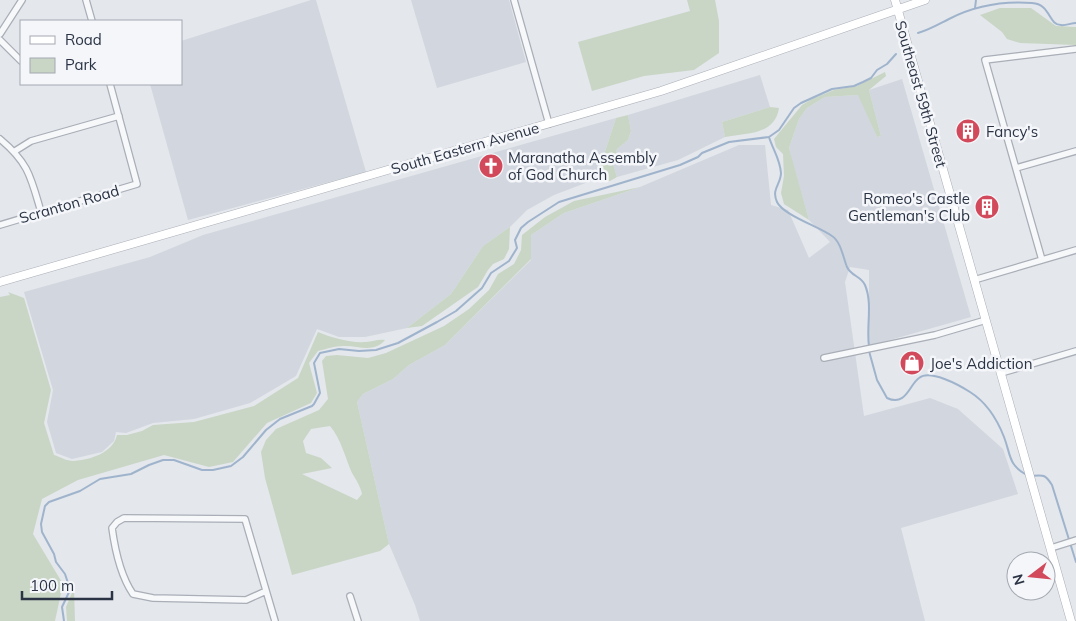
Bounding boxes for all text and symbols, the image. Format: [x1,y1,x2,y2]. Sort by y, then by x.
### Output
street label: Southeast 59th Street [891,18,951,170]
legend [20,20,182,85]
text: Road [65,30,102,49]
text: Park [65,55,97,74]
street label: South Eastern Avenue [389,118,541,178]
building icon: Fancy's [955,118,981,144]
place label: Fancy's [986,122,1038,141]
place label: Maranatha Assembly of God Church [508,148,657,184]
church icon: Maranatha Assembly of God Church [478,153,504,179]
street label: Scranton Road [17,181,121,227]
place label: Romeo's Castle Gentleman's Club [848,189,970,225]
building icon: Romeo's Castle Gentleman's Club [974,194,1000,220]
shop icon: Joe's Addiction [899,350,925,376]
place label: Joe's Addiction [930,354,1032,373]
north arrow [1006,551,1056,601]
scale bar [22,568,112,600]
text: N [1008,572,1029,587]
text: 100 m [30,576,74,595]

